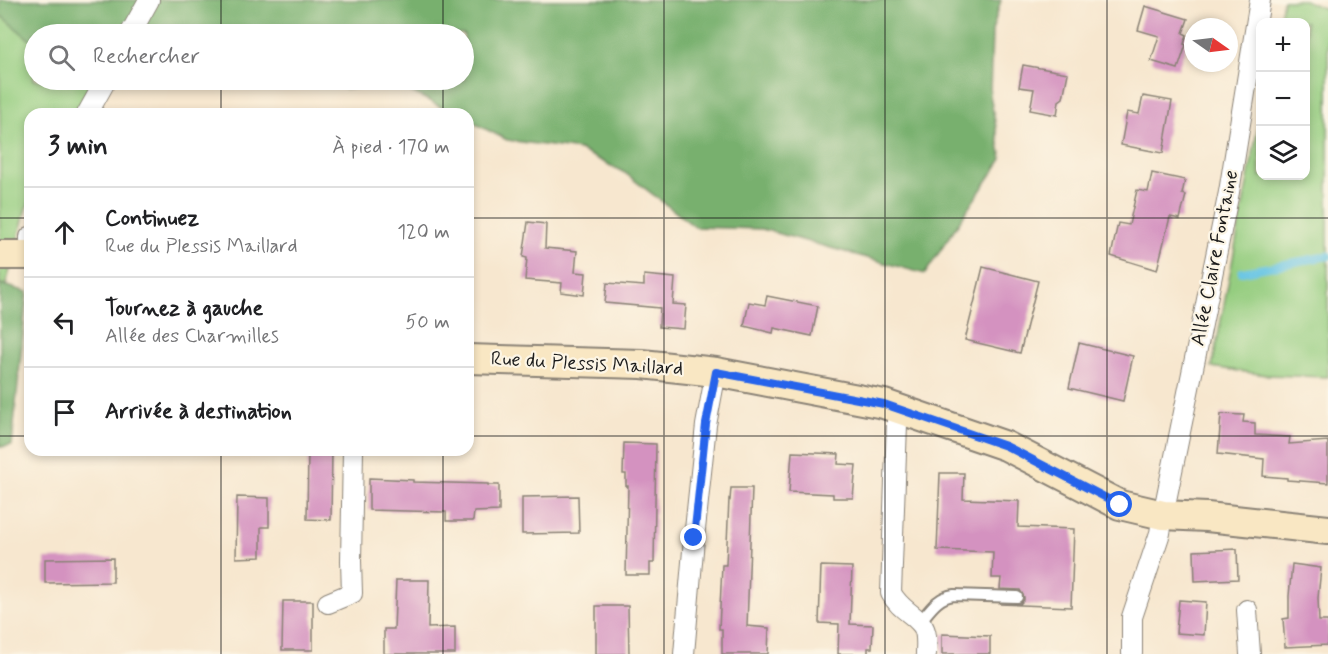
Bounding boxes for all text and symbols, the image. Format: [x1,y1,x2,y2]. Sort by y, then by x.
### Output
north arrow [1184,18,1238,72]
map controls [1256,18,1310,180]
button: + [1256,18,1310,72]
search box [24,24,474,90]
icon: search [45,41,78,74]
text: Rechercher [93,43,200,71]
button: − [1256,72,1310,126]
button: layers [1256,126,1310,180]
text: 3 min [48,130,108,164]
text: À pied · 170 m [332,134,450,161]
street label: Allée Claire Fontaine [1185,168,1245,348]
text: Continuez [105,205,199,233]
icon: ahead [48,216,81,249]
text: 120 m [397,219,450,246]
text: Rue du Plessis Maillard [105,233,297,260]
text: Tournez à gauche [105,295,263,323]
icon: left [48,306,81,339]
text: 50 m [405,309,450,336]
text: Allée des Charmilles [105,323,279,350]
street label: Rue du Plessis Maillard [490,345,684,383]
icon: arrive [48,396,81,429]
text: Arrivée à destination [105,398,292,426]
route start [1106,491,1132,517]
route end [680,524,706,550]

